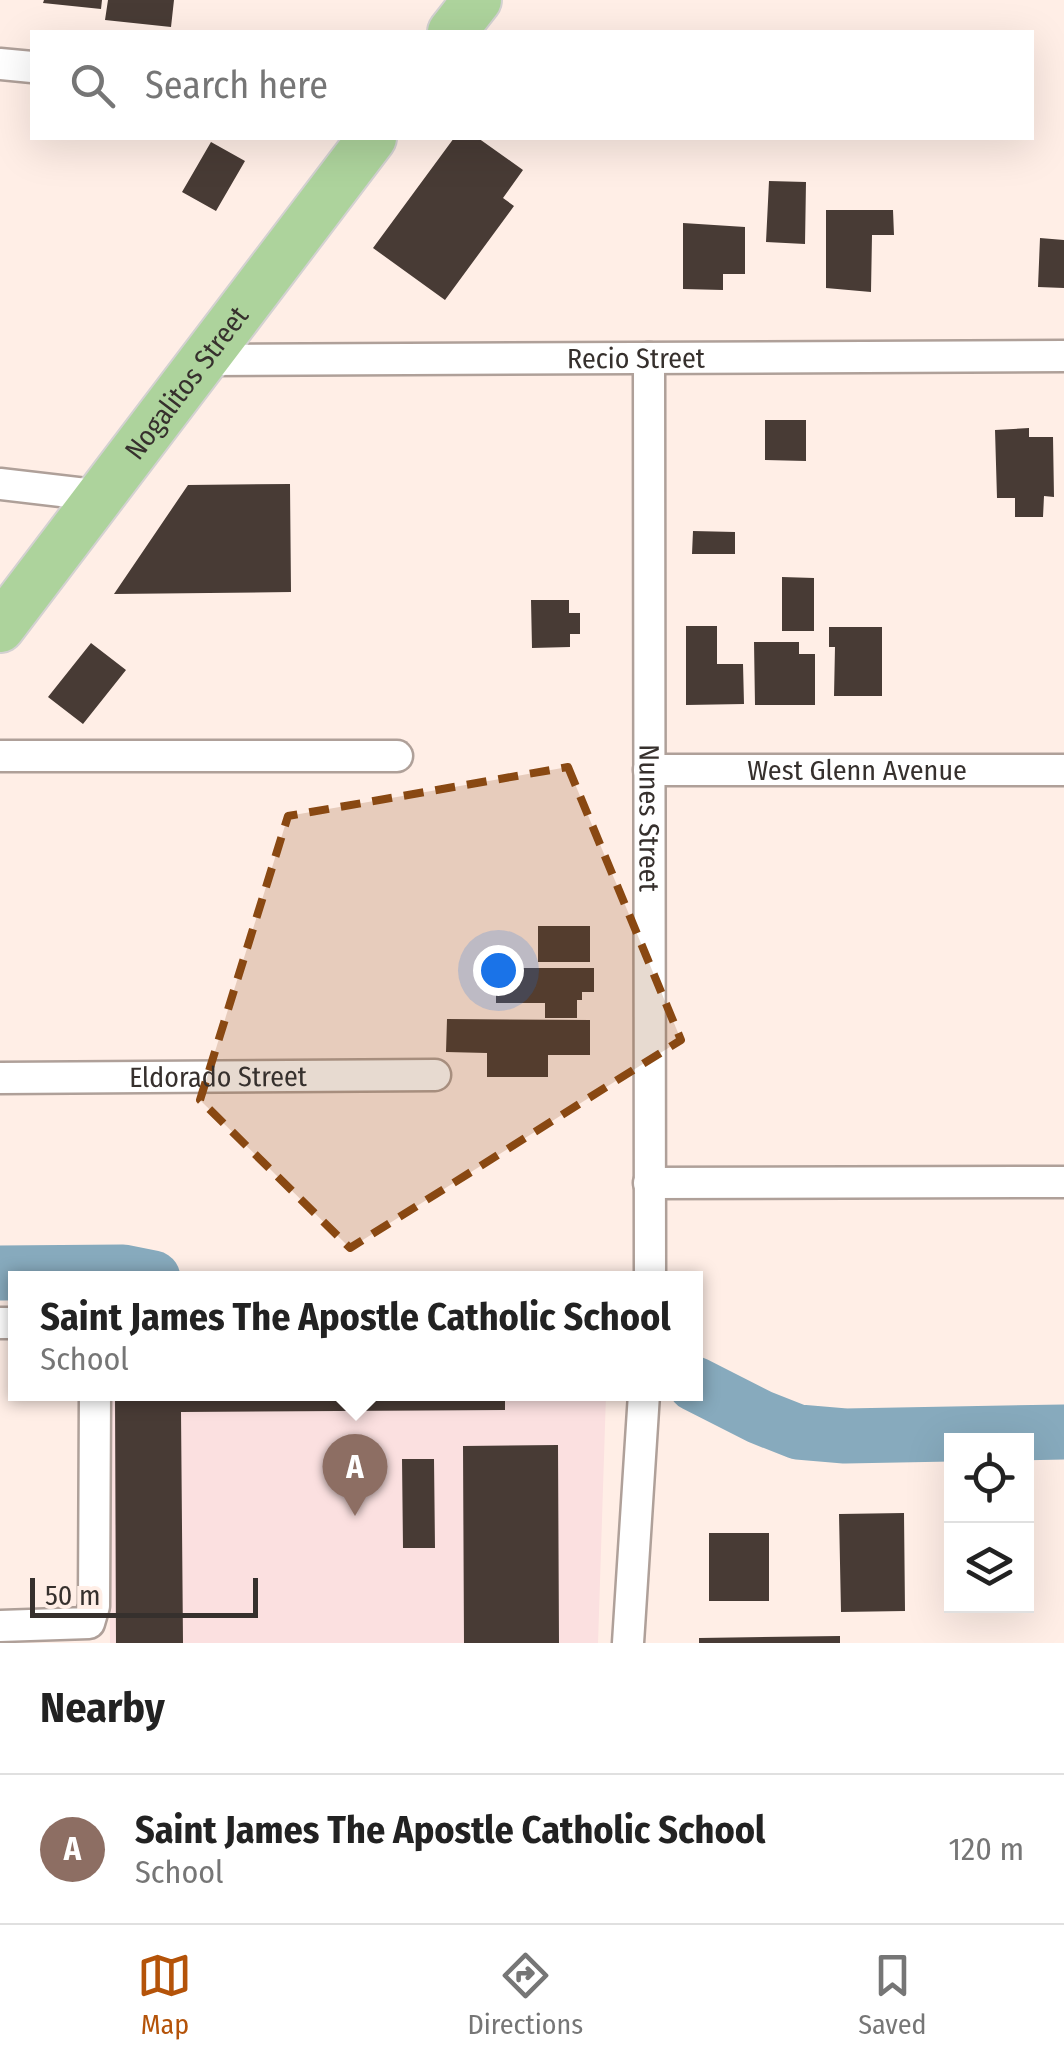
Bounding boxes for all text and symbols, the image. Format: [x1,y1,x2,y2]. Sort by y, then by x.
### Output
search box [30,30,1034,140]
icon: search [65,58,120,113]
text: Search here [145,62,328,108]
street label: Nogalitos Street [118,299,256,466]
street label: Recio Street [567,342,706,375]
street label: Nunes Street [632,744,666,893]
street label: West Glenn Avenue [747,754,967,787]
your location [473,945,524,996]
street label: Eldorado Street [129,1060,308,1094]
popup [8,1271,703,1401]
text: Saint James The Apostle Catholic School [40,1294,671,1340]
text: School [40,1340,129,1378]
map controls [944,1433,1034,1613]
button: locate [944,1433,1034,1523]
pin: A [322,1434,388,1516]
button: layers [944,1523,1034,1613]
scale bar [30,1573,258,1618]
text: 50 m [45,1579,101,1612]
text: Nearby [40,1683,165,1733]
text: Saint James The Apostle Catholic School [135,1807,765,1853]
text: A [64,1830,81,1868]
text: 120 m [949,1830,1024,1868]
text: School [135,1853,224,1891]
tab: Map [137,1948,192,2041]
tab: Directions [467,1948,583,2041]
tab: Saved [858,1948,927,2041]

